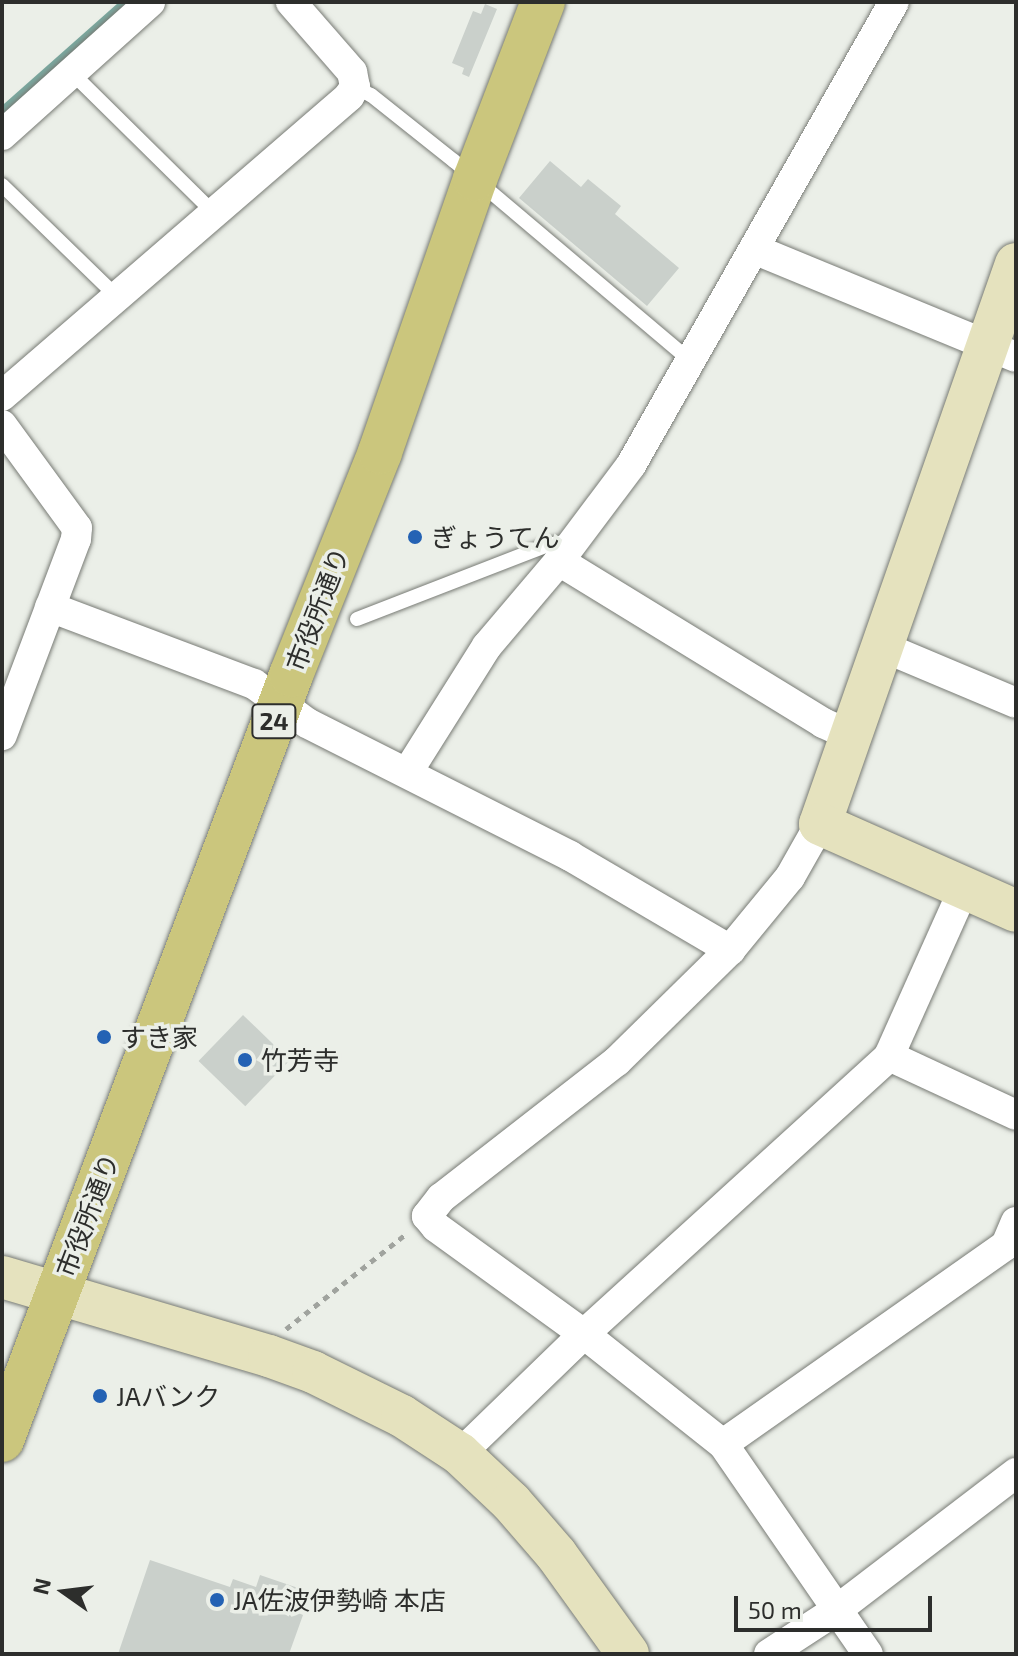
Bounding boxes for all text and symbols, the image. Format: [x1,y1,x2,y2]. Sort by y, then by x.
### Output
place label: ぎょうてん [431,521,561,553]
marker: ぎょうてん [406,528,424,546]
street label: 市役所通り [279,543,355,675]
road number: 24 [250,701,298,741]
place label: すき家 [120,1021,198,1053]
marker: すき家 [95,1028,113,1046]
place label: 竹芳寺 [261,1044,339,1076]
marker: 竹芳寺 [236,1051,254,1069]
street label: 市役所通り [49,1149,125,1281]
place label: JAバンク [116,1380,219,1412]
marker: JAバンク [91,1387,109,1405]
north arrow [24,1552,104,1632]
text: N [26,1575,55,1597]
scale bar [738,1580,936,1630]
place label: JA佐波伊勢崎 本店 [233,1584,446,1616]
marker: JA佐波伊勢崎 本店 [208,1591,226,1609]
text: 50 m [748,1595,802,1624]

